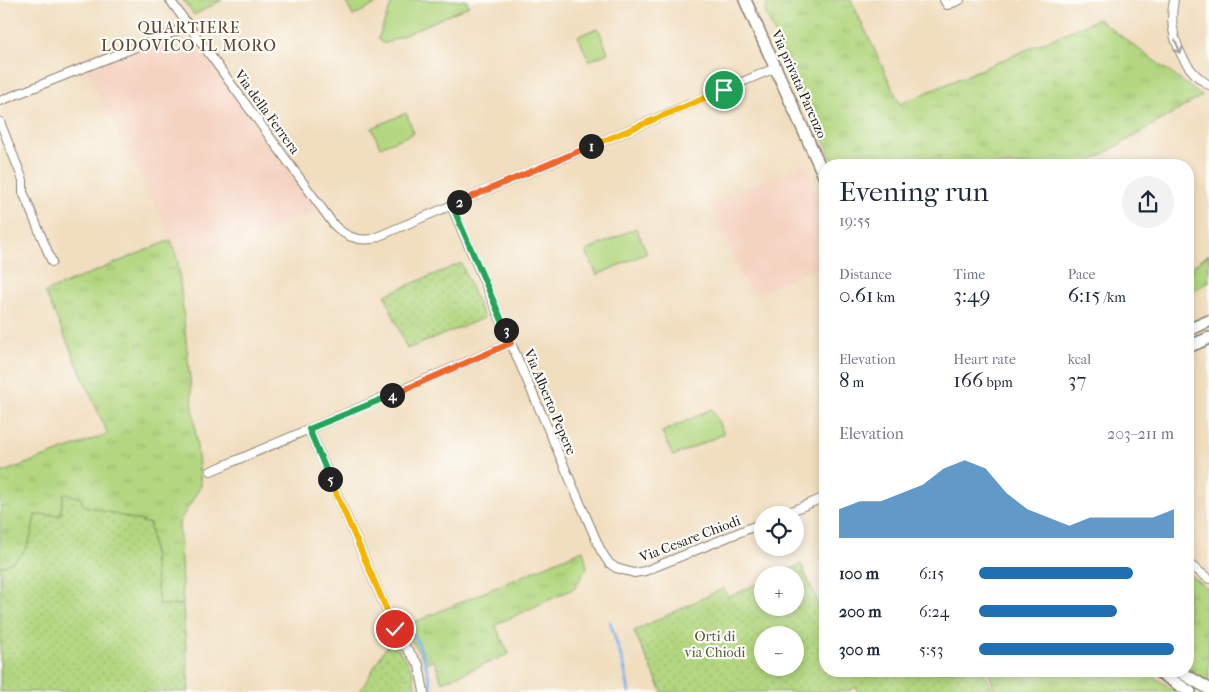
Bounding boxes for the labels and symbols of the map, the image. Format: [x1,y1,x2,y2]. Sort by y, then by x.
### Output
district label: QUARTIERE LODOVICO IL MORO [101,18,277,55]
street label: Via privata Parenzo [767,26,831,141]
one-way arrow [1174,39,1184,54]
street label: Via della Ferrera [230,66,304,158]
pin [703,69,745,111]
pin: 1 [578,134,604,158]
pin: 2 [446,190,472,214]
pin: 3 [494,318,518,342]
street label: Via Alberto Pepere [520,346,580,458]
pin: 4 [380,382,404,408]
pin: 5 [318,466,342,492]
street label: Via Cesare Chiodi [636,512,743,566]
pin [374,608,416,650]
park label: Orti di via Chiodi [685,628,745,661]

